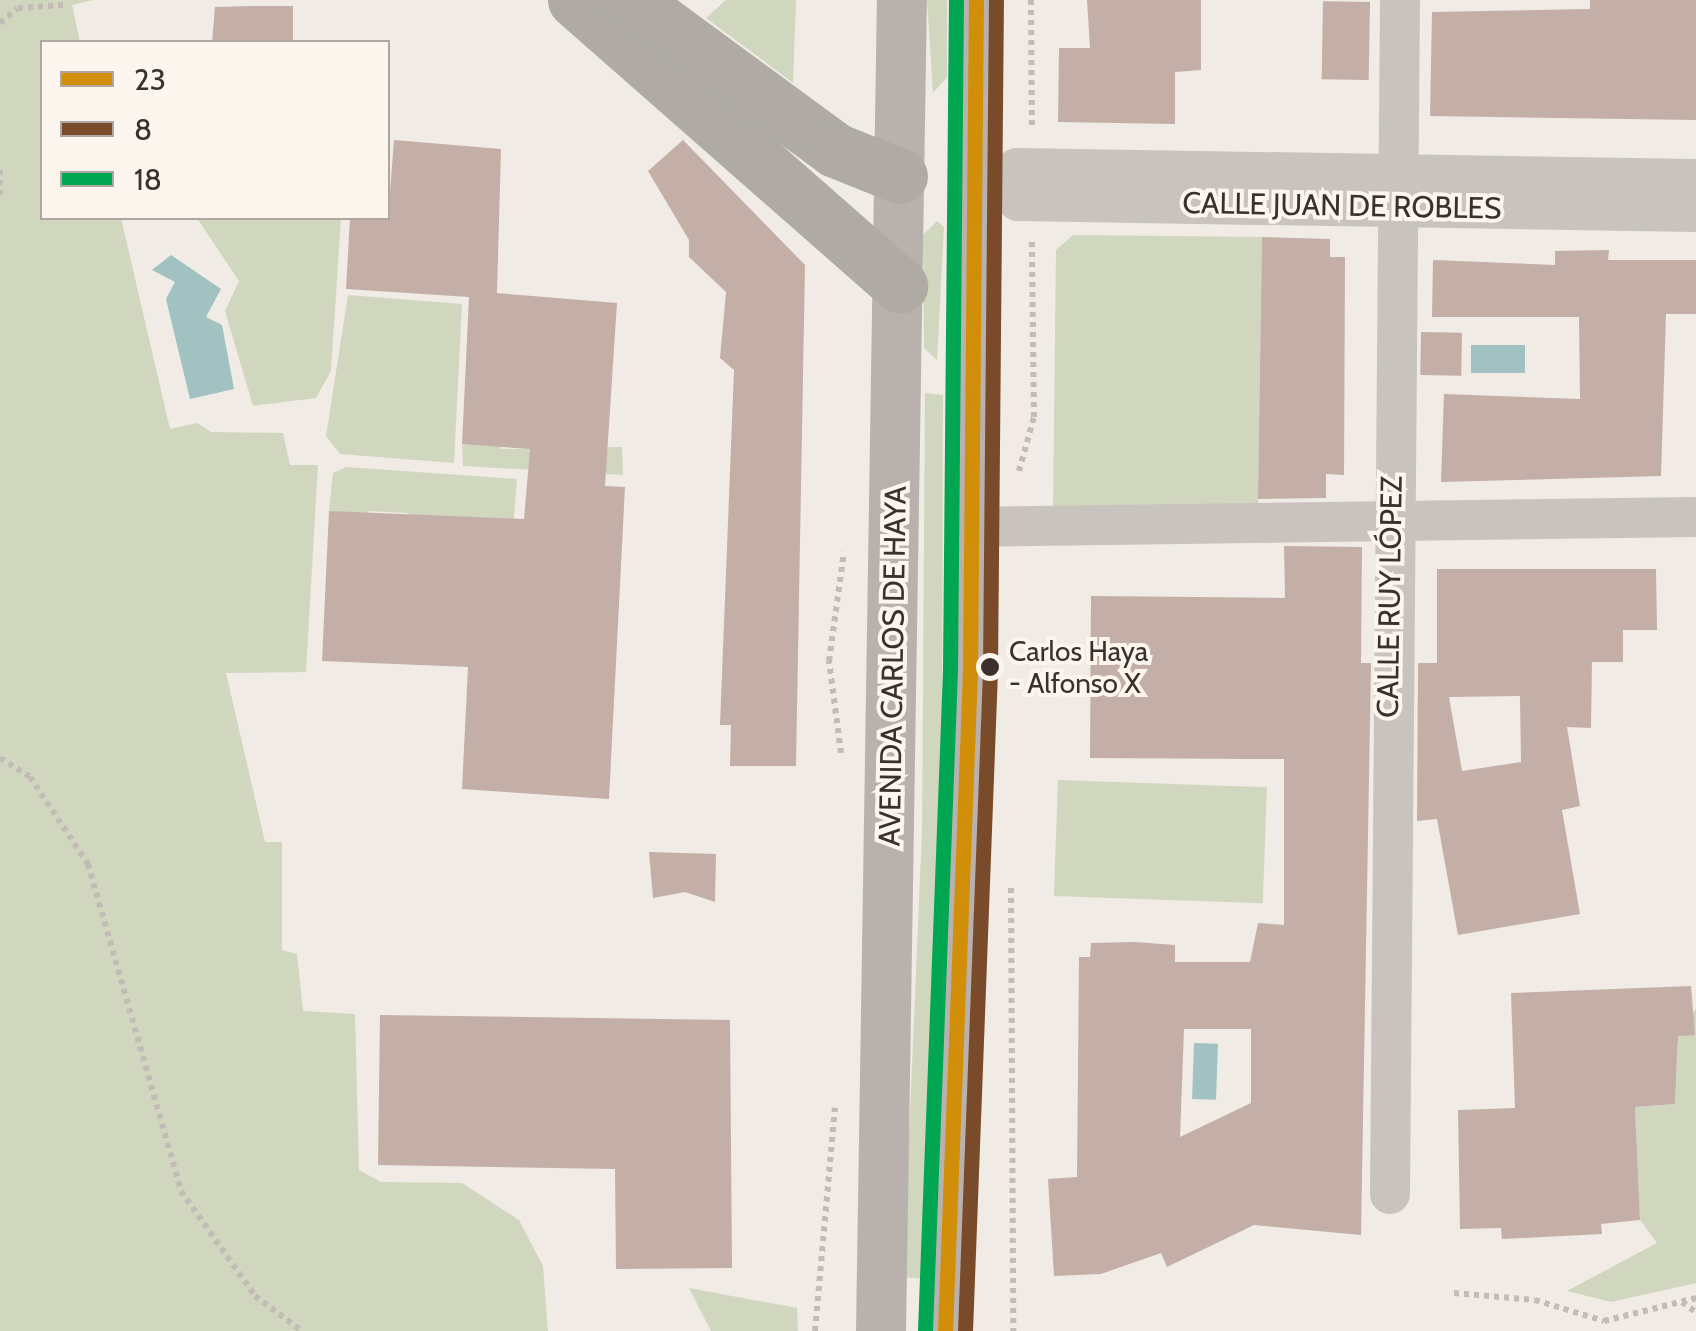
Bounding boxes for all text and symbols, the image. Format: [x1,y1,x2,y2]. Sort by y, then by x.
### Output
legend [40,40,390,220]
text: 23 [134,61,166,98]
text: 8 [134,111,152,148]
text: 18 [134,161,162,198]
street label: CALLE JUAN DE ROBLES [1182,185,1502,227]
street label: CALLE RUY LÓPEZ [1370,476,1410,718]
street label: AVENIDA CARLOS DE HAYA [872,485,914,847]
place label: Carlos Haya - Alfonso X [1009,634,1148,700]
marker: Carlos Haya - Alfonso X [980,657,1000,677]

